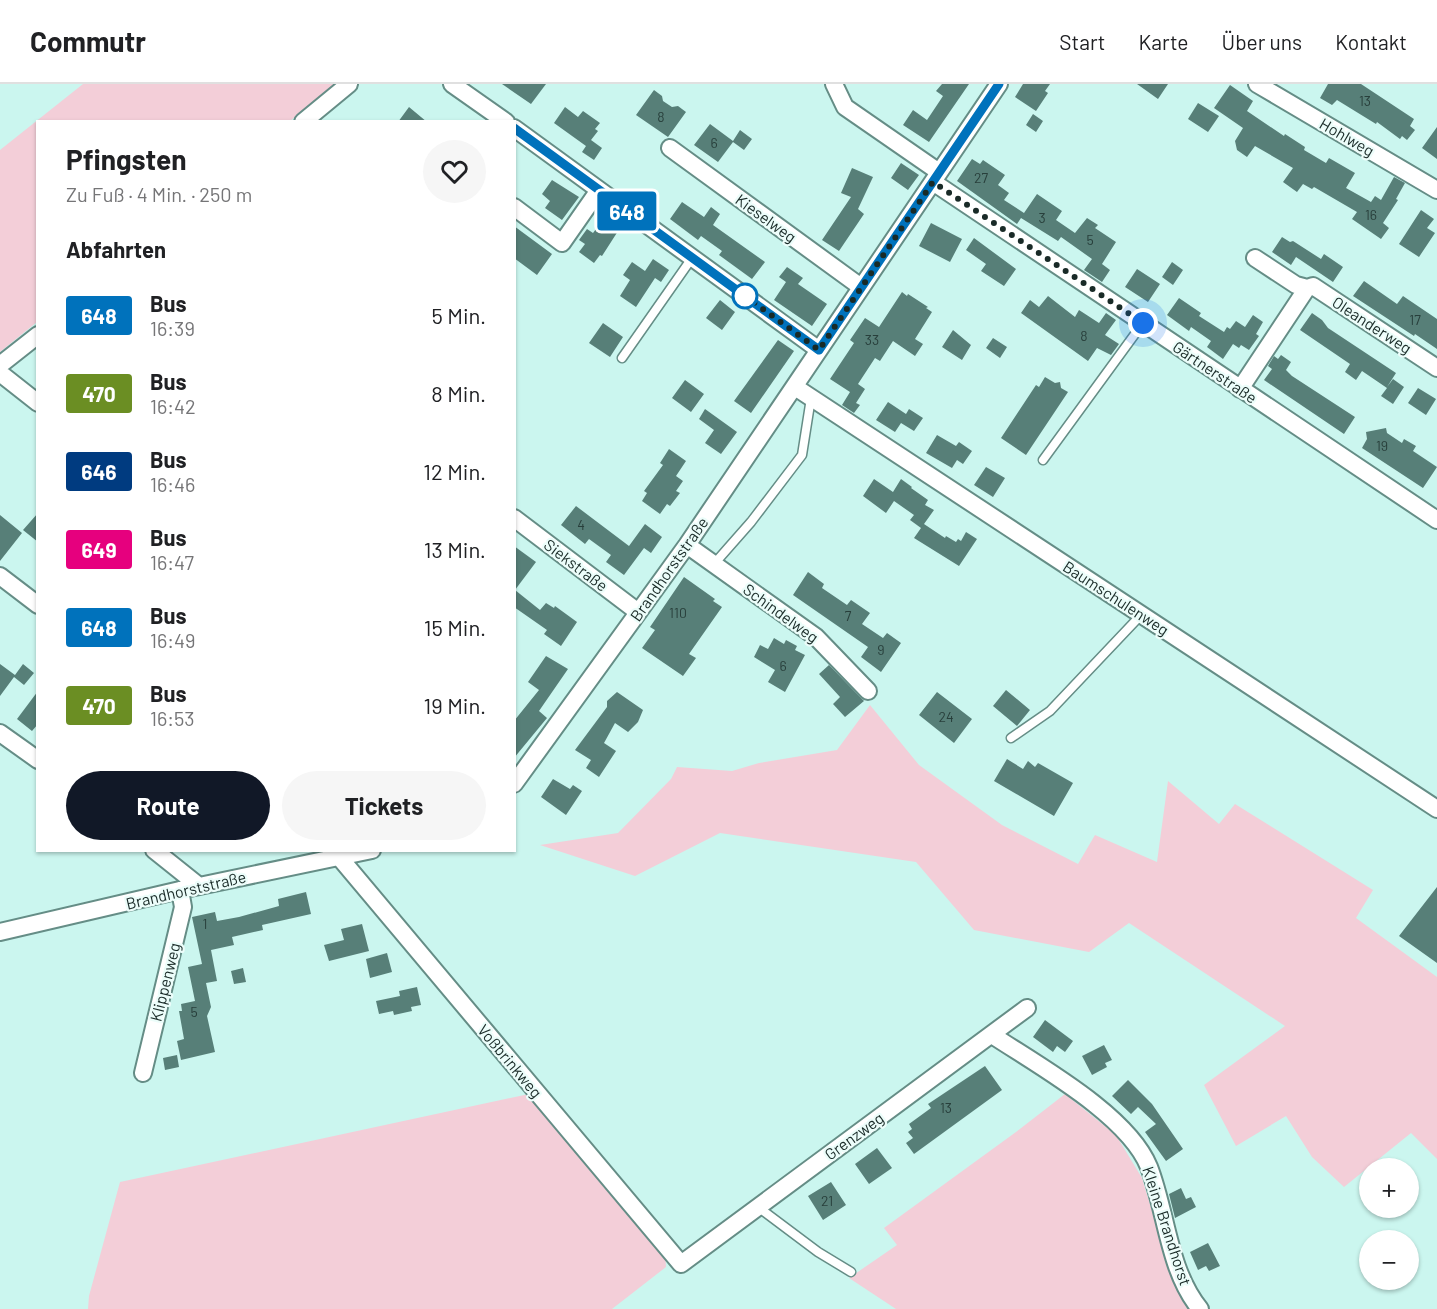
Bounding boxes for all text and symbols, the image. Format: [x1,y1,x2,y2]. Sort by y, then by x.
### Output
text: Commutr [30,24,146,58]
text: Start [1059,29,1106,54]
text: Karte [1139,29,1189,54]
text: Über uns [1222,29,1302,54]
text: Kontakt [1335,29,1407,54]
house number: 13 [1359,92,1371,109]
house number: 8 [657,108,665,125]
street label: Hohlweg [1317,113,1378,160]
house number: 6 [710,134,718,151]
button: heart [423,140,486,203]
text: Pfingsten [66,142,187,176]
house number: 27 [974,169,988,186]
text: Zu Fuß · 4 Min. · 250 m [66,182,252,206]
street label: Kieselweg [732,189,800,246]
line badge: 648 [592,192,662,230]
text: 648 [609,199,645,224]
house number: 16 [1365,206,1377,223]
house number: 3 [1038,209,1046,226]
house number: 5 [1086,231,1094,248]
text: Abfahrten [66,236,166,262]
unlabelled marker [732,283,758,309]
text: Bus [150,290,187,316]
street label: Oleanderweg [1329,292,1415,357]
text: 5 Min. [431,302,486,328]
text: 648 [81,303,117,328]
your location [1128,308,1158,338]
house number: 17 [1409,311,1421,328]
text: 16:39 [150,316,195,340]
house number: 8 [1080,327,1088,344]
house number: 33 [865,331,879,348]
street label: Gärtnerstraße [1170,336,1261,407]
text: Bus [150,368,187,394]
text: 8 Min. [431,380,486,406]
text: 470 [82,381,116,406]
text: 16:42 [150,394,196,418]
house number: 19 [1376,437,1388,454]
text: Bus [150,446,187,472]
text: 12 Min. [423,458,486,484]
text: 646 [81,459,117,484]
text: 16:46 [150,472,195,496]
street label: Brandhorststraße [626,513,712,624]
house number: 4 [577,516,585,533]
text: Bus [150,524,187,550]
street label: Siekstraße [541,534,612,595]
text: 13 Min. [424,536,486,562]
text: 649 [81,537,117,562]
text: 16:47 [150,550,194,574]
street label: Baumschulenweg [1060,556,1173,639]
street label: Schindelweg [740,579,823,646]
text: Bus [150,602,187,628]
house number: 110 [669,604,687,621]
house number: 7 [845,607,852,624]
text: 15 Min. [424,614,486,640]
text: 648 [81,615,117,640]
text: 16:49 [150,628,196,652]
house number: 9 [877,641,885,658]
house number: 6 [779,657,787,674]
text: Bus [150,680,187,706]
text: 19 Min. [424,692,486,718]
text: 470 [82,693,116,718]
text: 16:53 [150,706,195,730]
house number: 24 [938,708,954,725]
button: Route [66,771,270,840]
button: Tickets [282,771,486,840]
street label: Brandhorststraße [124,866,248,913]
house number: 1 [203,915,207,932]
street label: Klippenweg [146,941,183,1023]
house number: 5 [190,1003,198,1020]
street label: Voßbrinkweg [474,1020,547,1101]
house number: 13 [940,1099,952,1116]
street label: Grenzweg [821,1108,887,1163]
map controls [1359,1158,1419,1290]
button: + [1359,1158,1419,1218]
street label: Kleine Brandhorst [1139,1164,1196,1288]
house number: 21 [821,1192,833,1209]
button: − [1359,1230,1419,1290]

